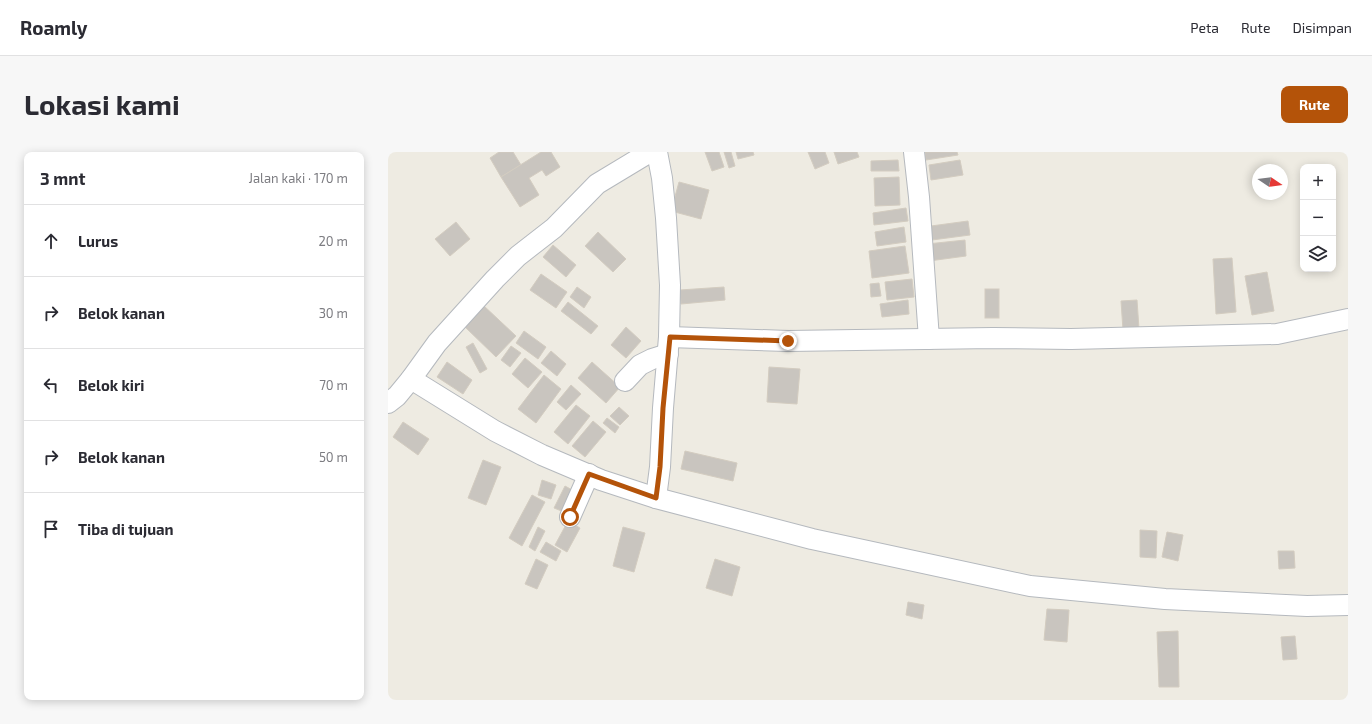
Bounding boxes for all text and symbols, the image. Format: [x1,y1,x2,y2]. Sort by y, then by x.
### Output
text: Roamly [20,16,87,39]
text: Peta [1190,19,1219,36]
text: Rute [1241,19,1270,36]
text: Disimpan [1292,19,1352,36]
button: Rute [1281,86,1348,123]
text: Lokasi kami [24,87,180,121]
north arrow [1252,164,1288,200]
map controls [1300,164,1336,272]
button: + [1300,164,1336,200]
text: 3 mnt [40,168,85,188]
text: Jalan kaki · 170 m [249,170,348,186]
button: − [1300,200,1336,236]
icon: ahead [40,230,62,252]
text: Lurus [78,232,118,250]
text: 20 m [319,233,348,249]
button: layers [1300,236,1336,272]
icon: right [40,302,62,324]
text: Belok kanan [78,304,165,322]
text: 30 m [319,305,348,321]
route end [779,332,797,350]
icon: left [40,374,62,396]
text: Belok kiri [78,376,144,394]
text: 70 m [319,377,348,393]
icon: right [40,446,62,468]
text: Belok kanan [78,448,165,466]
text: 50 m [319,449,348,465]
route start [561,508,579,526]
icon: arrive [40,518,62,540]
text: Tiba di tujuan [78,520,174,538]

